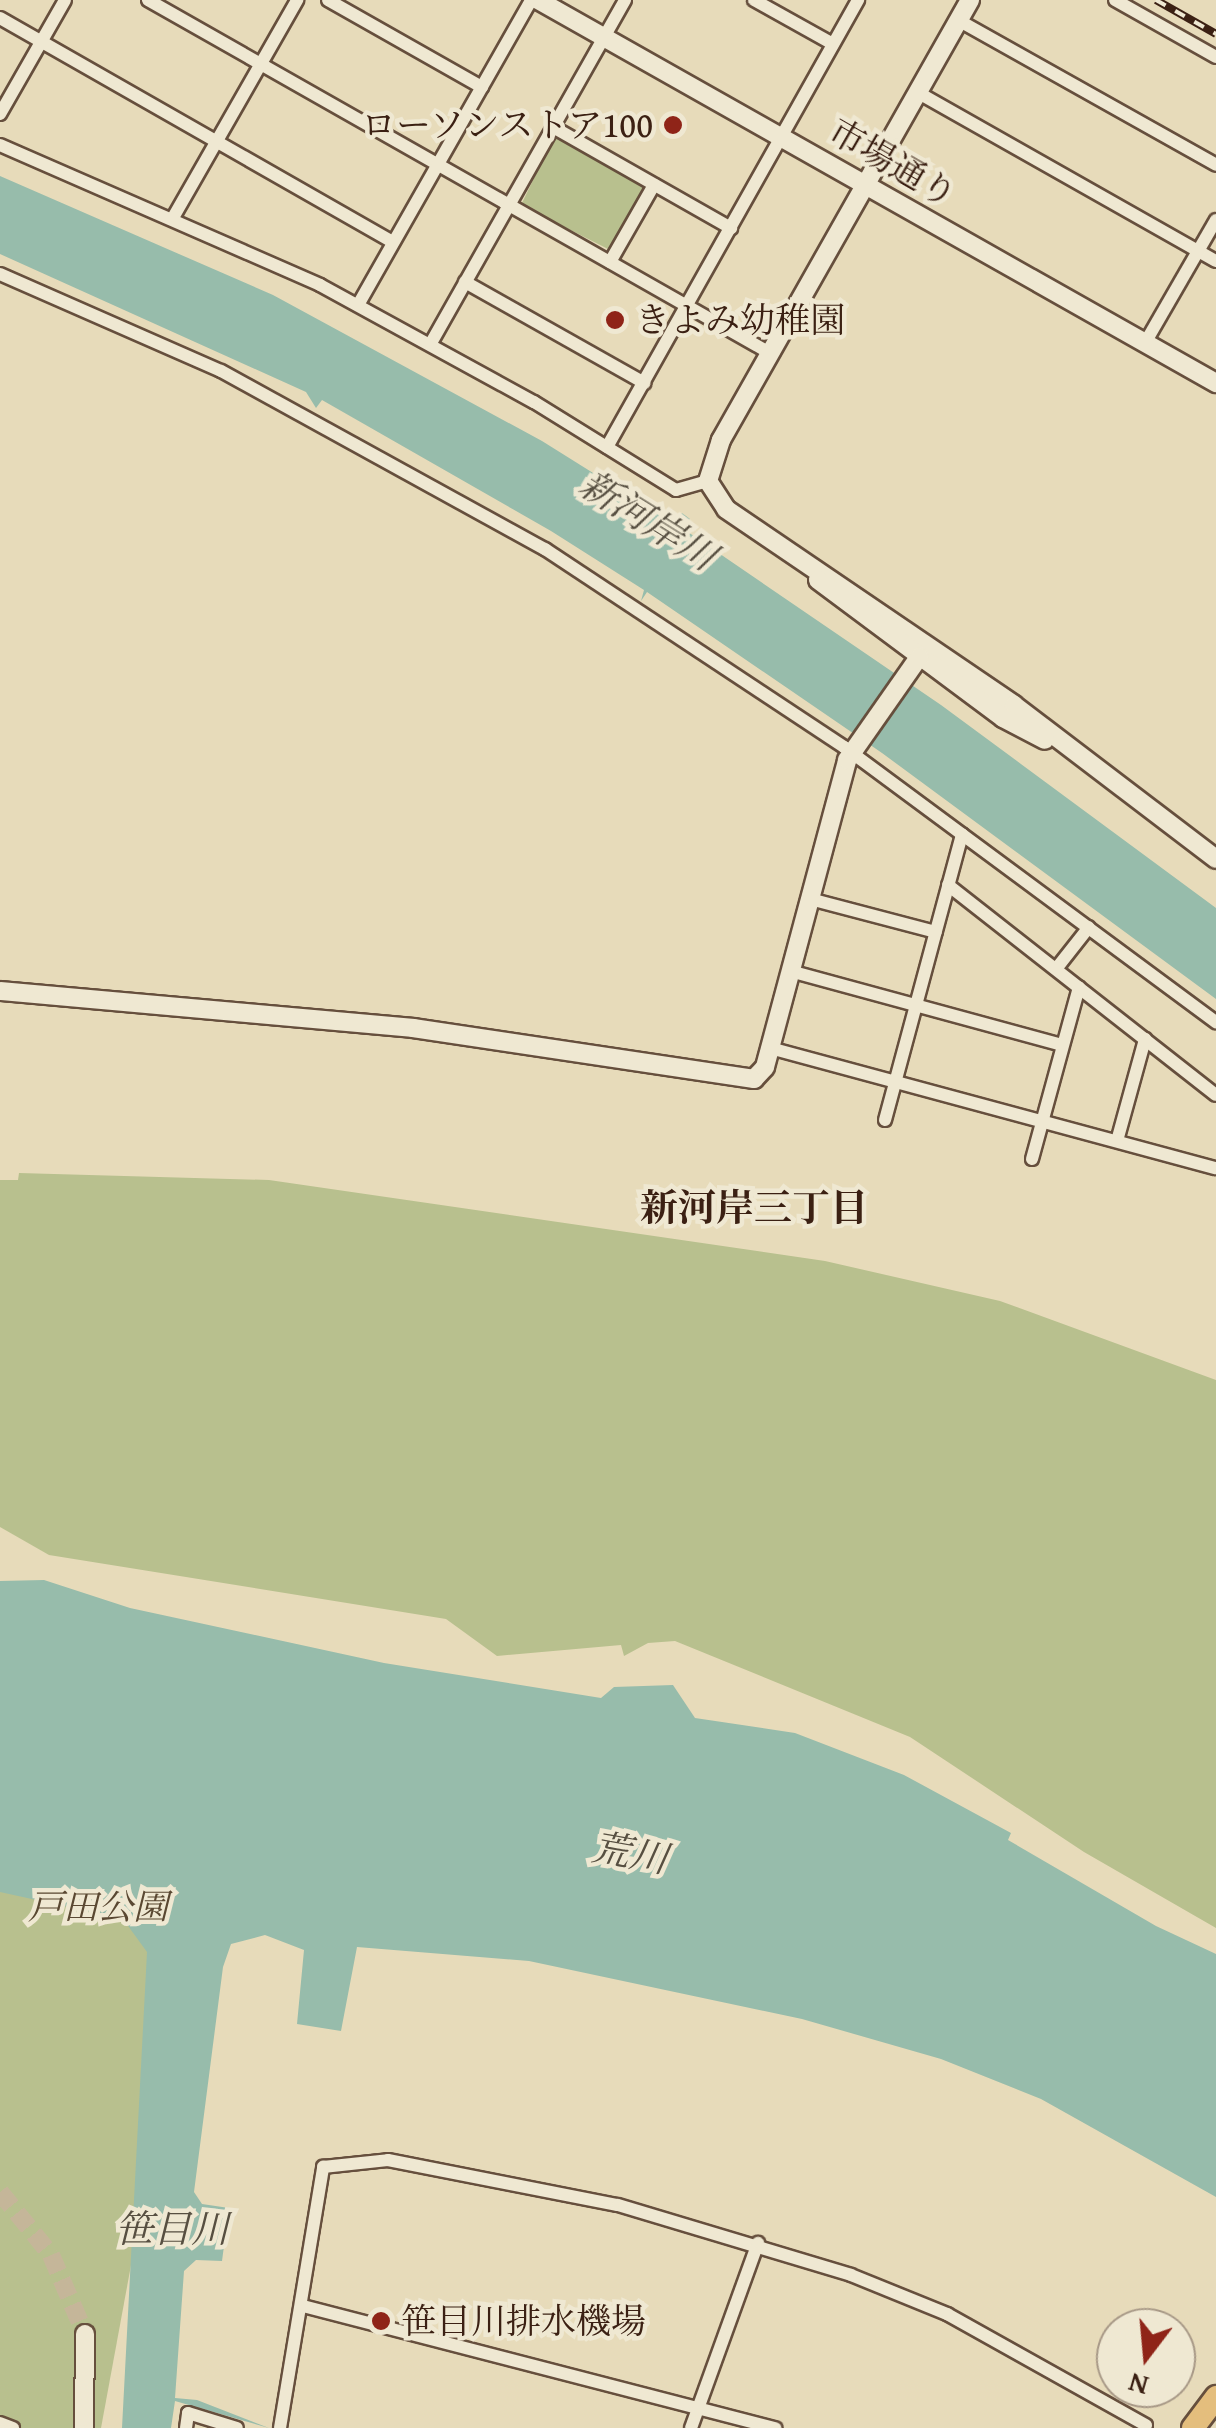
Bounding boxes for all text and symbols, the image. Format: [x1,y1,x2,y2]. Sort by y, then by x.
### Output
place label: ローソンストア100 [357,104,653,146]
street label: 市場通り [822,110,964,216]
marker: ローソンストア100 [662,114,684,136]
place label: きよみ幼稚園 [635,299,845,341]
marker: きよみ幼稚園 [604,309,626,331]
water label: 新河岸川 [571,460,725,580]
district label: 新河岸三丁目 [640,1185,868,1231]
water label: 荒川 [589,1824,671,1882]
park label: 戸田公園 [28,1886,168,1928]
water label: 笹目川 [115,2206,229,2252]
place label: 笹目川排水機場 [401,2300,646,2342]
north arrow [1096,2308,1196,2408]
marker: 笹目川排水機場 [370,2310,392,2332]
text: N [1123,2363,1153,2408]

